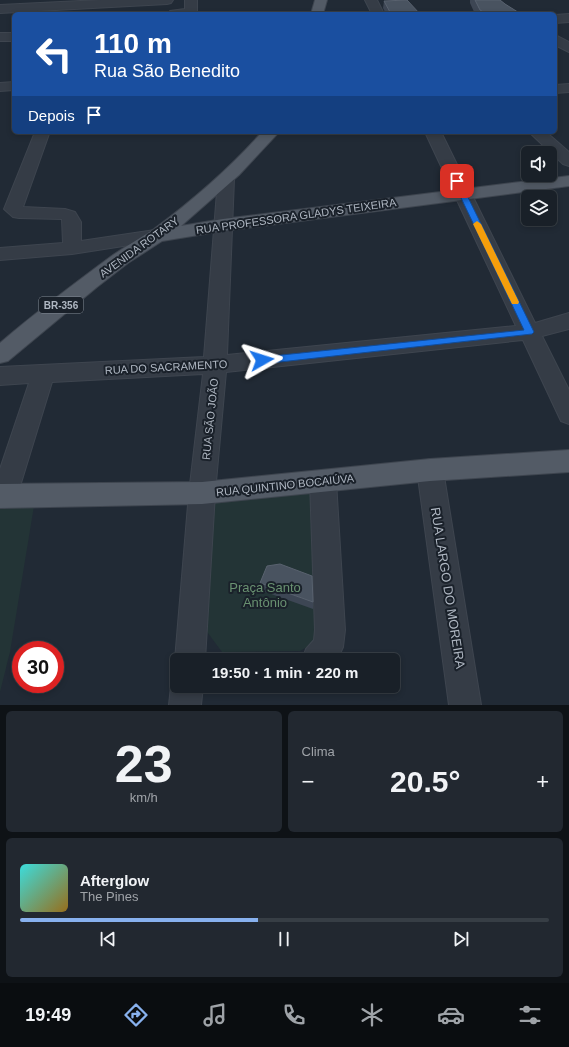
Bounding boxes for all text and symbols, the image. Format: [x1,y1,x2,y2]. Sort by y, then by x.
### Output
icon: left [28,28,80,80]
text: 110 m [94,28,172,59]
text: Rua São Benedito [94,61,240,81]
icon: arrive [83,104,105,126]
text: Depois [28,107,75,124]
map controls [521,146,557,226]
button: sound [521,146,557,182]
pin [440,164,474,198]
icon: arrive [446,170,468,192]
button: layers [521,190,557,226]
street label: RUA PROFESSORA GLADYS TEIXEIRA [195,196,398,236]
street label: AVENIDA ROTARY [97,214,181,280]
road number: BR-356 [39,297,83,313]
position arrow [241,339,283,381]
street label: RUA DO SACRAMENTO [104,358,228,376]
street label: RUA SÃO JOÃO [200,377,220,460]
street label: RUA QUINTINO BOCAIÚVA [215,472,355,498]
street label: RUA LARGO DO MOREIRA [428,506,468,670]
park label: Praça Santo Antônio [229,580,301,610]
speed limit sign: 30 [12,641,64,693]
text: 19:50 · 1 min · 220 m [212,664,358,681]
text: 23 [115,735,173,793]
text: Clima [302,744,335,759]
text: 20.5° [390,765,460,798]
text: − [302,769,314,794]
text: + [536,769,549,794]
text: km/h [130,790,158,805]
text: Afterglow [80,872,149,889]
text: The Pines [80,889,139,904]
icon: previous [97,928,119,950]
icon: pause [273,928,295,950]
icon: next [450,928,472,950]
icon: directions [122,1001,150,1029]
icon: music [201,1001,229,1029]
icon: phone [280,1001,308,1029]
icon: climate [358,1001,386,1029]
icon: car [437,1001,465,1029]
icon: filters [516,1001,544,1029]
text: 19:49 [25,1005,71,1025]

